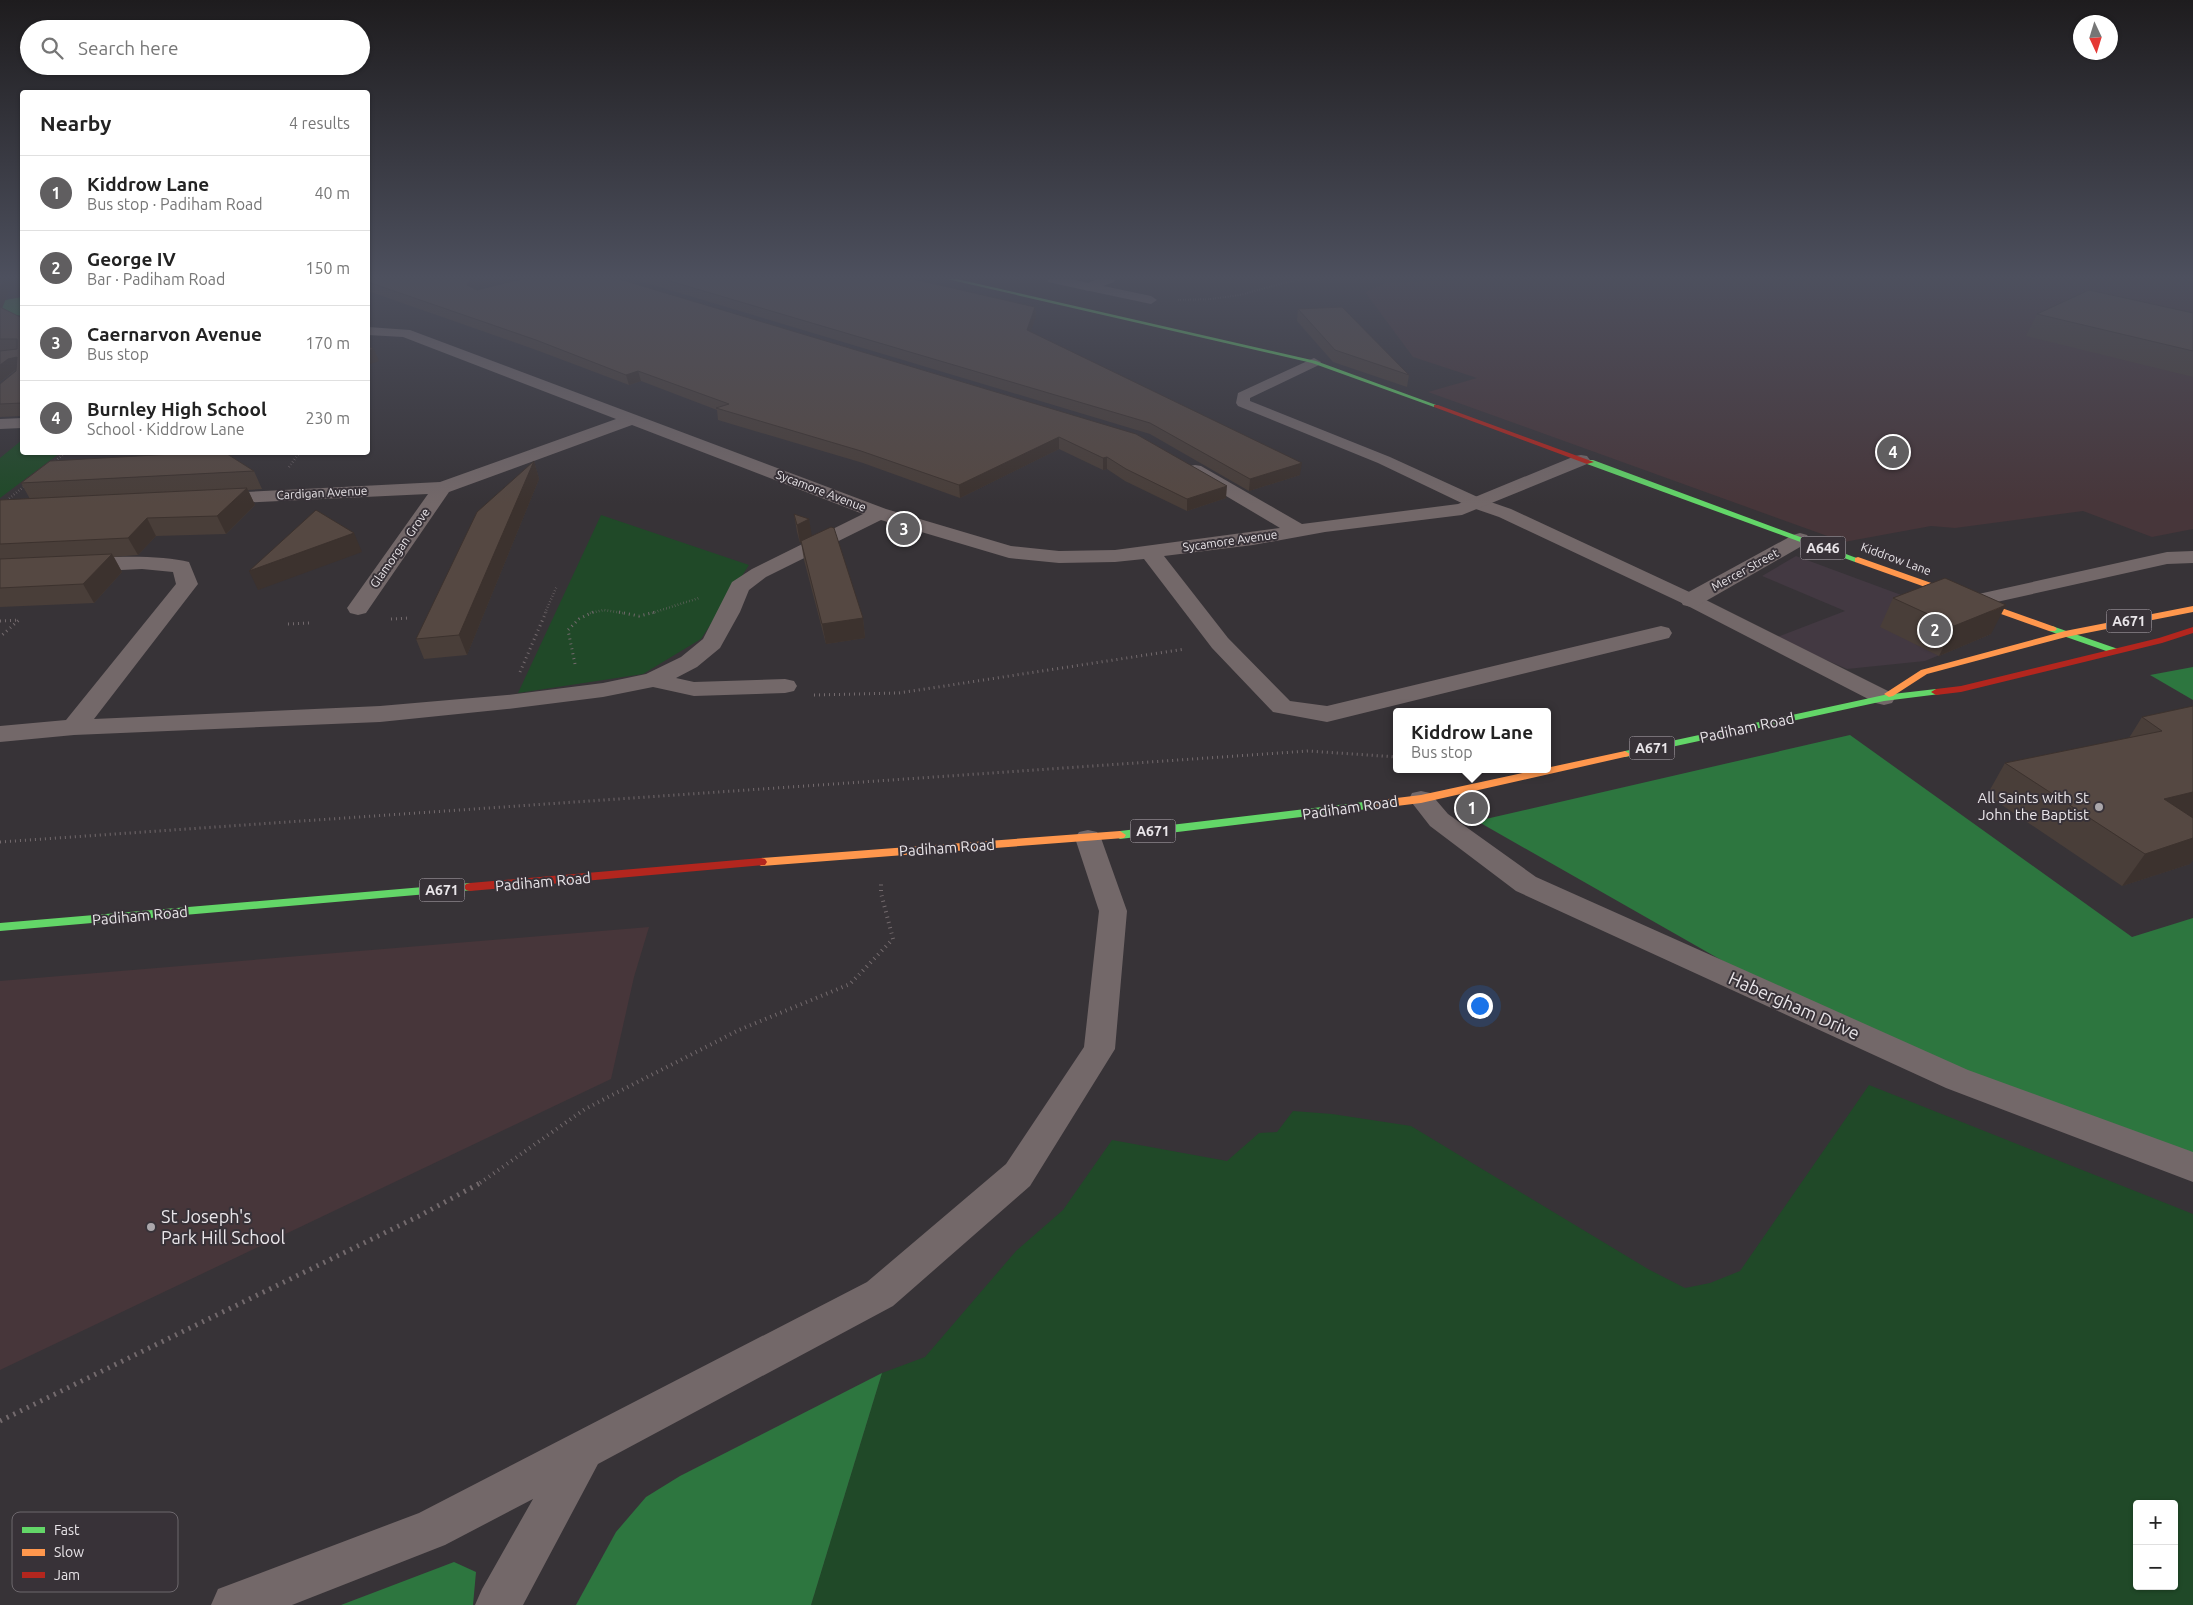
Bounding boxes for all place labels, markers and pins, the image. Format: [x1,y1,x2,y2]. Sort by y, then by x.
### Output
pin: 4 [1877,433,1909,471]
pin: 3 [888,510,920,548]
pin: 2 [1919,611,1951,649]
pin: 1 [1456,789,1488,827]
place label: All Saints with St John the Baptist [1977,789,2089,823]
marker: All Saints with St John the Baptist [2093,801,2105,813]
place label: St Joseph's Park Hill School [161,1206,286,1247]
marker: St Joseph's Park Hill School [145,1221,157,1233]

